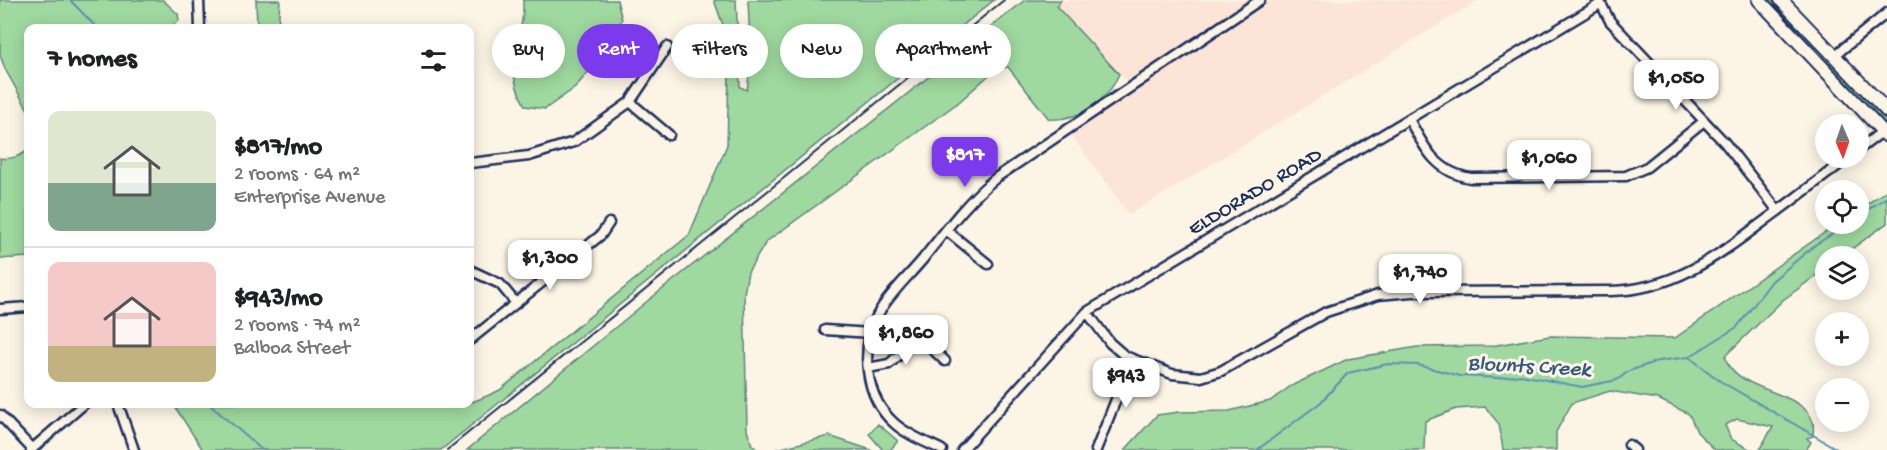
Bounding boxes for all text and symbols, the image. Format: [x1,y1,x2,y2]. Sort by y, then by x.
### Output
chip: Buy [492,24,565,78]
chip: Rent [577,24,659,78]
chip: Filters [671,24,768,78]
chip: New [780,24,863,78]
chip: Apartment [875,24,1011,78]
icon: filters [417,44,450,77]
text: 7 homes [48,45,137,76]
pin: $1,050 [1627,60,1725,111]
text: $1,050 [1648,68,1704,91]
north arrow [1815,114,1869,168]
map controls [1815,114,1869,432]
text: $817/mo [234,133,322,164]
icon: home [96,135,168,207]
pin: $817 [929,137,1001,188]
pin: $1,060 [1500,140,1598,191]
street label: ELDORADO ROAD [1184,143,1327,243]
text: $817 [946,145,984,168]
text: $1,060 [1521,148,1577,171]
text: 2 rooms · 64 m² [234,164,360,187]
button: locate [1815,180,1869,234]
text: Enterprise Avenue [234,187,385,210]
pin: $1,300 [501,240,599,291]
button: layers [1815,246,1869,300]
text: $1,300 [522,248,578,271]
pin: $1,740 [1371,254,1469,305]
text: $1,740 [1393,262,1447,285]
text: $943/mo [234,284,323,315]
icon: home [96,286,168,358]
button: + [1815,312,1869,366]
text: 2 rooms · 74 m² [234,315,360,338]
pin: $1,860 [857,315,955,366]
text: $1,860 [878,323,934,346]
text: Balboa Street [234,338,350,361]
water label: Blounts Creek [1467,352,1593,384]
pin: $943 [1090,358,1162,409]
text: $943 [1107,366,1145,389]
button: − [1815,378,1869,432]

